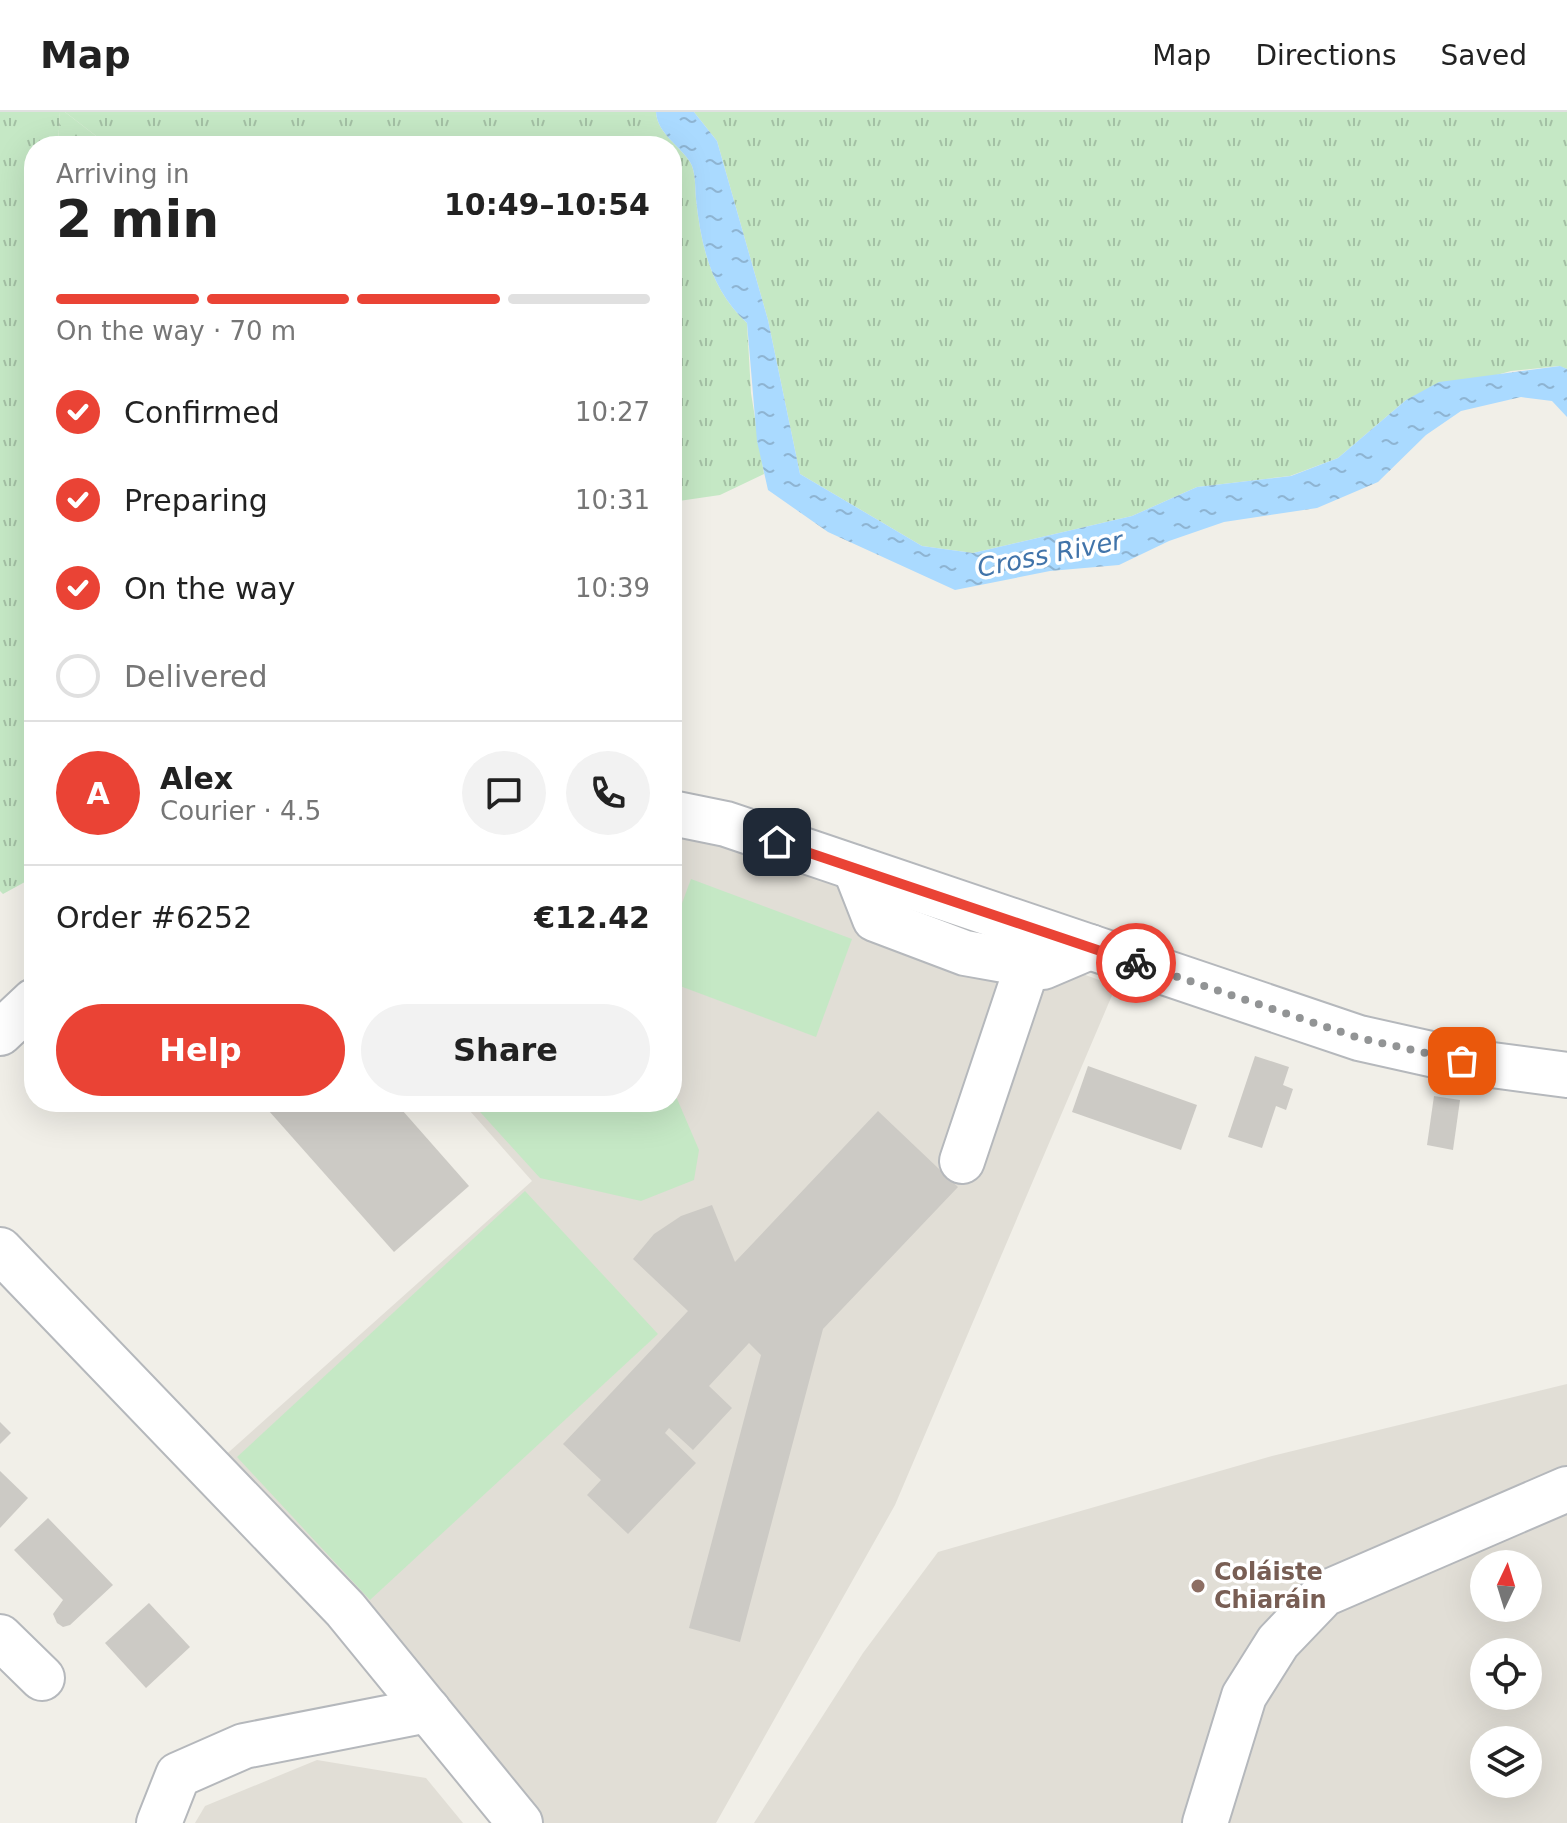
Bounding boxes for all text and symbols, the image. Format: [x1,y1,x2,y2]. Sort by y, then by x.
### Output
text: Map [40,33,131,77]
text: Map [1152,39,1211,72]
text: Directions [1255,39,1396,72]
text: Saved [1440,39,1527,72]
text: Arriving in [56,159,190,189]
text: 10:49–10:54 [444,187,650,222]
text: 2 min [56,189,219,249]
text: On the way · 70 m [56,316,296,346]
icon: check [56,390,100,434]
text: Confirmed [124,395,280,430]
text: 10:27 [575,397,650,427]
icon: check [56,478,100,522]
text: Preparing [124,483,268,518]
text: 10:31 [575,485,650,515]
water label: Cross River [975,525,1128,583]
icon: check [56,566,100,610]
text: On the way [124,571,296,606]
text: 10:39 [575,573,650,603]
text: Delivered [124,659,268,694]
button: chat [462,751,546,835]
button: phone [566,751,650,835]
text: Alex [160,761,233,796]
text: A [86,776,110,811]
text: Courier · 4.5 [160,796,321,826]
pin [743,808,811,876]
icon: home [755,820,799,864]
text: Order #6252 [56,900,252,935]
text: €12.42 [534,900,650,935]
courier [1096,923,1176,1003]
icon: bike [1114,941,1158,985]
button: Help [56,1004,345,1096]
button: Share [361,1004,650,1096]
pin [1428,1027,1496,1095]
icon: bag [1440,1039,1484,1083]
north arrow [1470,1550,1542,1622]
map controls [1470,1550,1542,1798]
place label: Coláiste Chiaráin [1214,1558,1326,1614]
marker: Coláiste Chiaráin [1189,1577,1207,1595]
button: locate [1470,1638,1542,1710]
button: layers [1470,1726,1542,1798]

